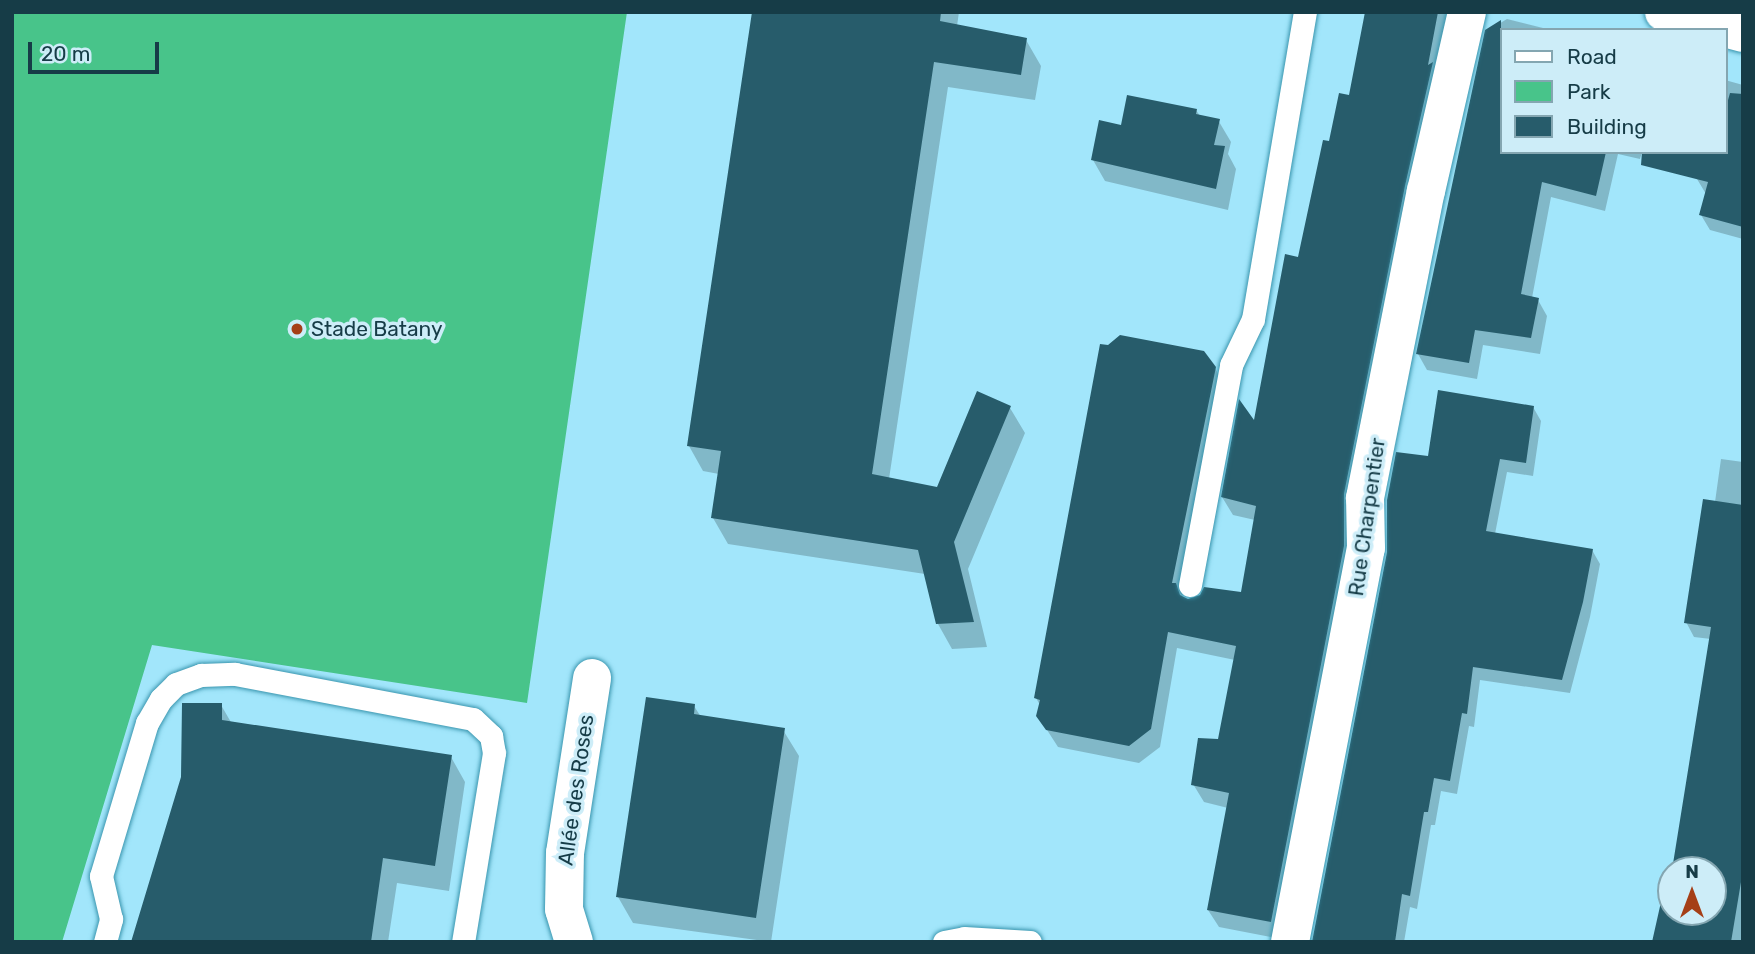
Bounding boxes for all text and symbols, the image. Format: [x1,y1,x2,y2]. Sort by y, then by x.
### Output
scale bar [32,28,163,72]
legend [1500,28,1727,154]
text: 20 m [41,41,90,66]
text: Road [1567,44,1617,69]
text: Park [1567,79,1611,104]
text: Building [1567,114,1647,139]
place label: Stade Batany [311,316,443,342]
marker: Stade Batany [289,321,305,337]
street label: Rue Charpentier [1343,436,1391,598]
street label: Allée des Roses [553,713,599,867]
north arrow [1657,856,1727,926]
text: N [1685,860,1699,883]

